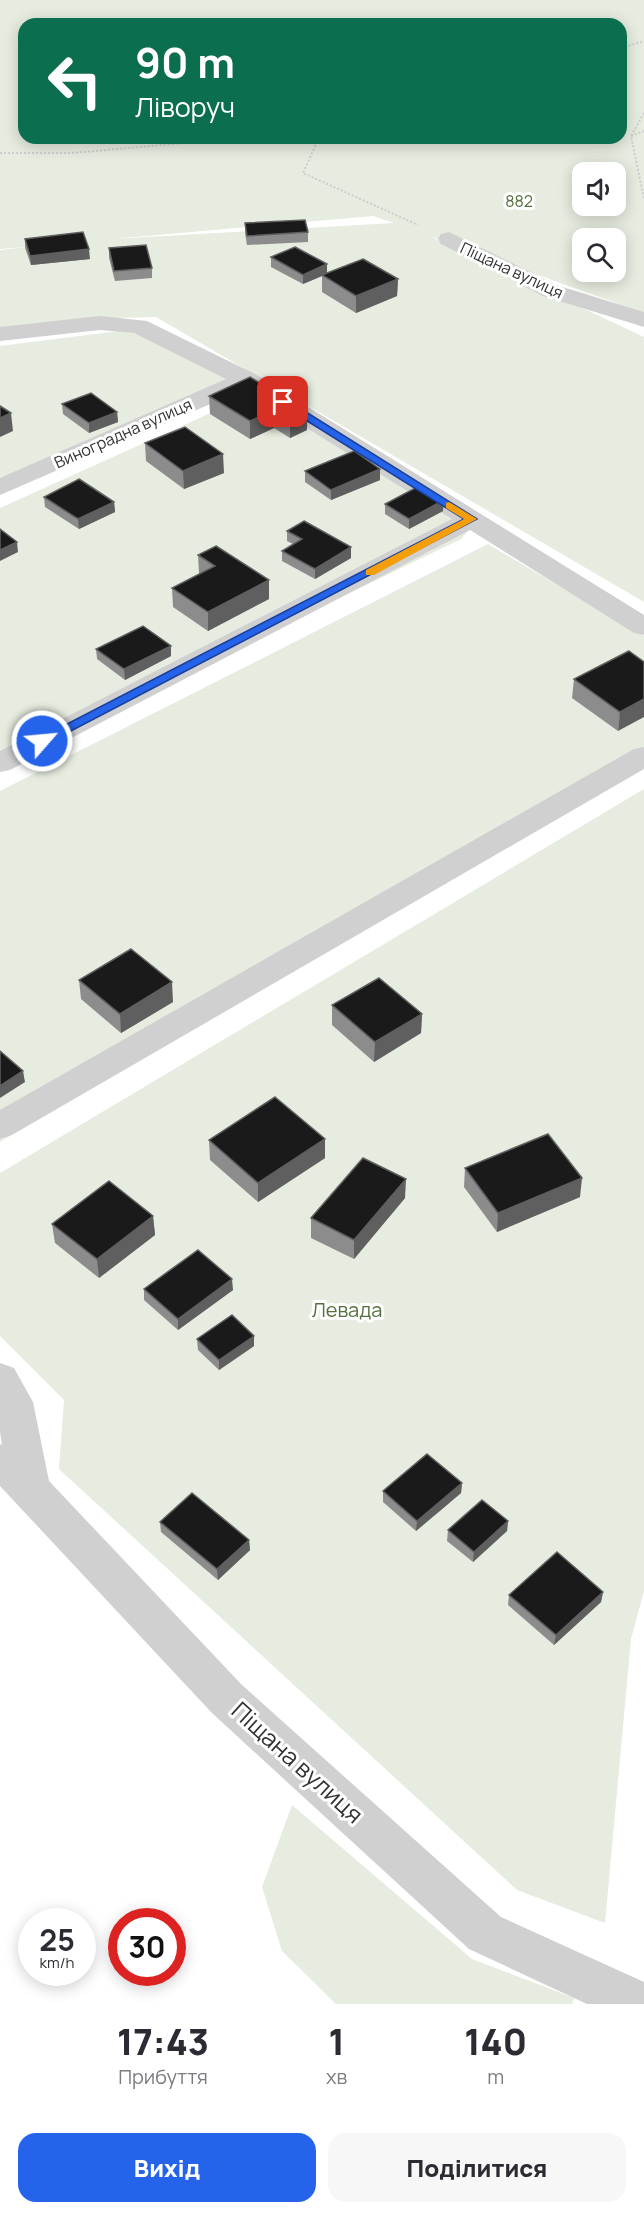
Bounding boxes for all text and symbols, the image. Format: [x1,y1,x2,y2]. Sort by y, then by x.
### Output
text: 90 m [135,33,235,91]
icon: left [36,42,114,120]
text: Ліворуч [135,88,235,125]
map controls [572,162,626,282]
button: sound [572,162,626,216]
park label: 882 [505,190,533,212]
button: search [572,228,626,282]
street label: Піщана вулиця [457,237,567,303]
pin [257,376,308,427]
icon: arrive [266,385,299,418]
street label: Виноградна вулиця [51,393,195,473]
position arrow [10,709,74,773]
park label: Левада [312,1296,382,1323]
street label: Піщана вулиця [225,1694,371,1830]
speed limit sign: 30 [108,1908,186,1986]
text: 25 [39,1919,75,1960]
text: km/h [40,1952,74,1973]
text: 17:43 [117,2017,209,2066]
text: 1 [329,2017,345,2066]
text: 140 [464,2017,527,2066]
text: Прибуття [118,2063,208,2090]
text: хв [326,2063,347,2090]
text: m [487,2063,504,2090]
button: Вихід [18,2133,316,2202]
button: Поділитися [328,2133,626,2202]

